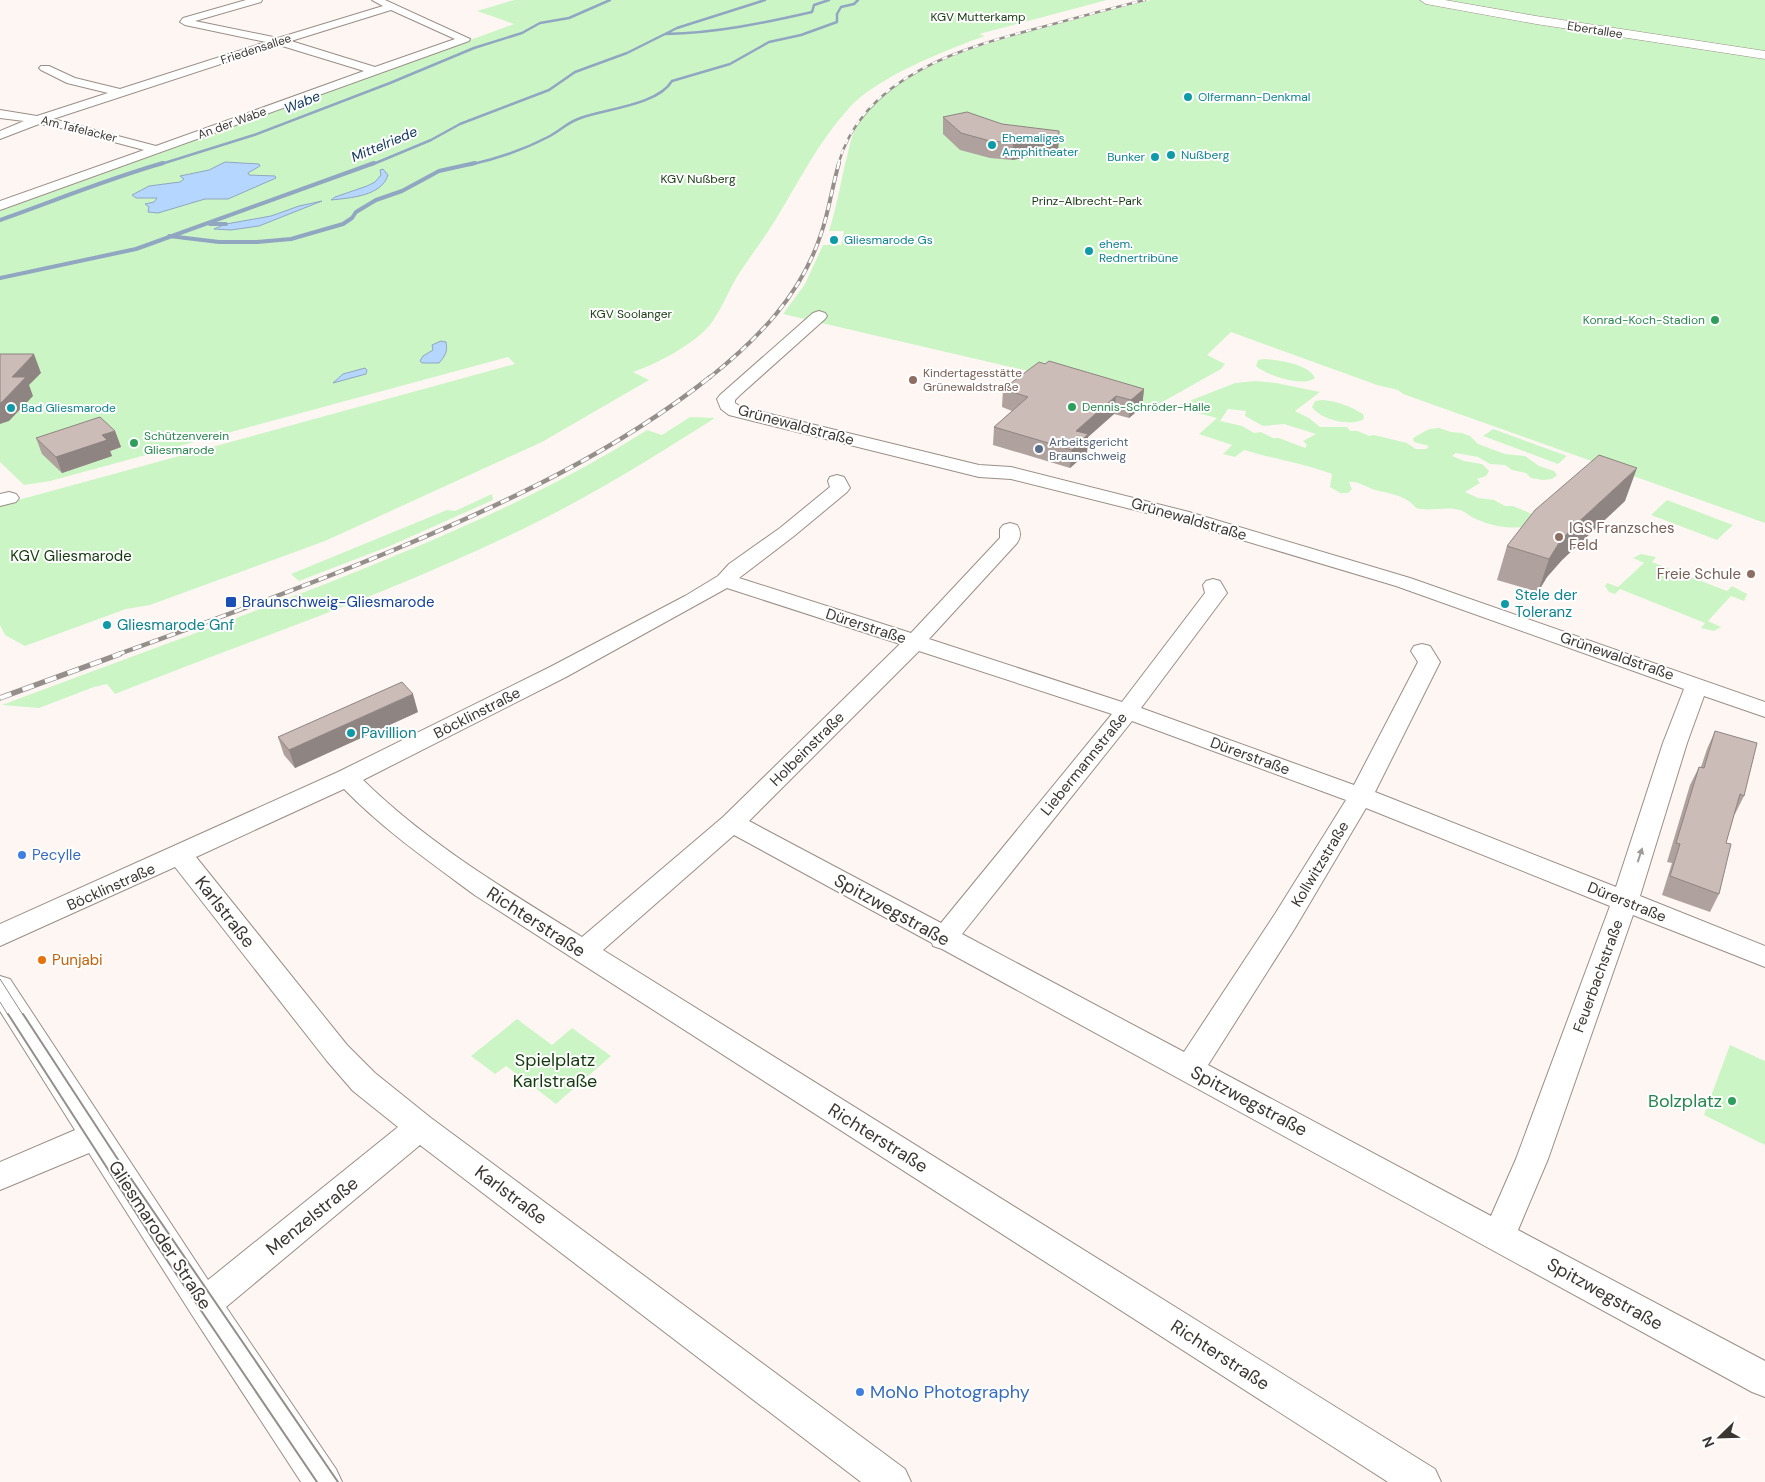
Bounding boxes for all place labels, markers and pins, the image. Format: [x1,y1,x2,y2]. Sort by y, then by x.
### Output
place label: Olfermann-Denkmal [1198,89,1310,105]
marker: Olfermann-Denkmal [1182,91,1194,103]
place label: Ehemaliges Amphitheater [1002,130,1079,160]
marker: Ehemaliges Amphitheater [986,139,998,151]
place label: Nußberg [1181,147,1230,163]
place label: Bunker [1107,149,1146,165]
marker: Nußberg [1165,149,1177,161]
marker: Bunker [1149,151,1161,163]
place label: Gliesmarode Gs [844,232,933,248]
marker: Gliesmarode Gs [828,234,840,246]
place label: ehem. Rednertribüne [1099,236,1179,266]
marker: ehem. Rednertribüne [1083,245,1095,257]
place label: Konrad-Koch-Stadion [1583,312,1705,328]
marker: Konrad-Koch-Stadion [1709,314,1721,326]
place label: Kindertagesstätte Grünewaldstraße [923,365,1022,395]
marker: Kindertagesstätte Grünewaldstraße [907,374,919,386]
place label: Dennis-Schröder-Halle [1082,399,1211,415]
place label: Bad Gliesmarode [21,400,116,416]
marker: Dennis-Schröder-Halle [1066,401,1078,413]
marker: Bad Gliesmarode [5,402,17,414]
place label: Schützenverein Gliesmarode [144,428,229,458]
place label: Arbeitsgericht Braunschweig [1049,434,1129,464]
marker: Schützenverein Gliesmarode [128,437,140,449]
marker: Arbeitsgericht Braunschweig [1033,443,1045,455]
place label: IGS Franzsches Feld [1569,518,1675,555]
marker: IGS Franzsches Feld [1553,531,1565,543]
place label: Freie Schule [1657,564,1741,584]
marker: Freie Schule [1745,568,1757,580]
place label: Stele der Toleranz [1515,585,1578,622]
place label: Braunschweig-Gliesmarode [242,592,434,612]
marker: Braunschweig-Gliesmarode [224,595,238,609]
marker: Stele der Toleranz [1499,598,1511,610]
place label: Gliesmarode Gnf [117,615,234,635]
marker: Gliesmarode Gnf [101,619,113,631]
place label: Pavillion [361,723,417,743]
marker: Pavillion [345,727,357,739]
place label: Pecylle [32,845,81,865]
marker: Pecylle [16,849,28,861]
place label: Punjabi [52,950,103,970]
marker: Punjabi [36,954,48,966]
place label: Bolzplatz [1648,1089,1722,1113]
marker: Bolzplatz [1726,1095,1738,1107]
place label: MoNo Photography [870,1380,1030,1404]
marker: MoNo Photography [854,1386,866,1398]

